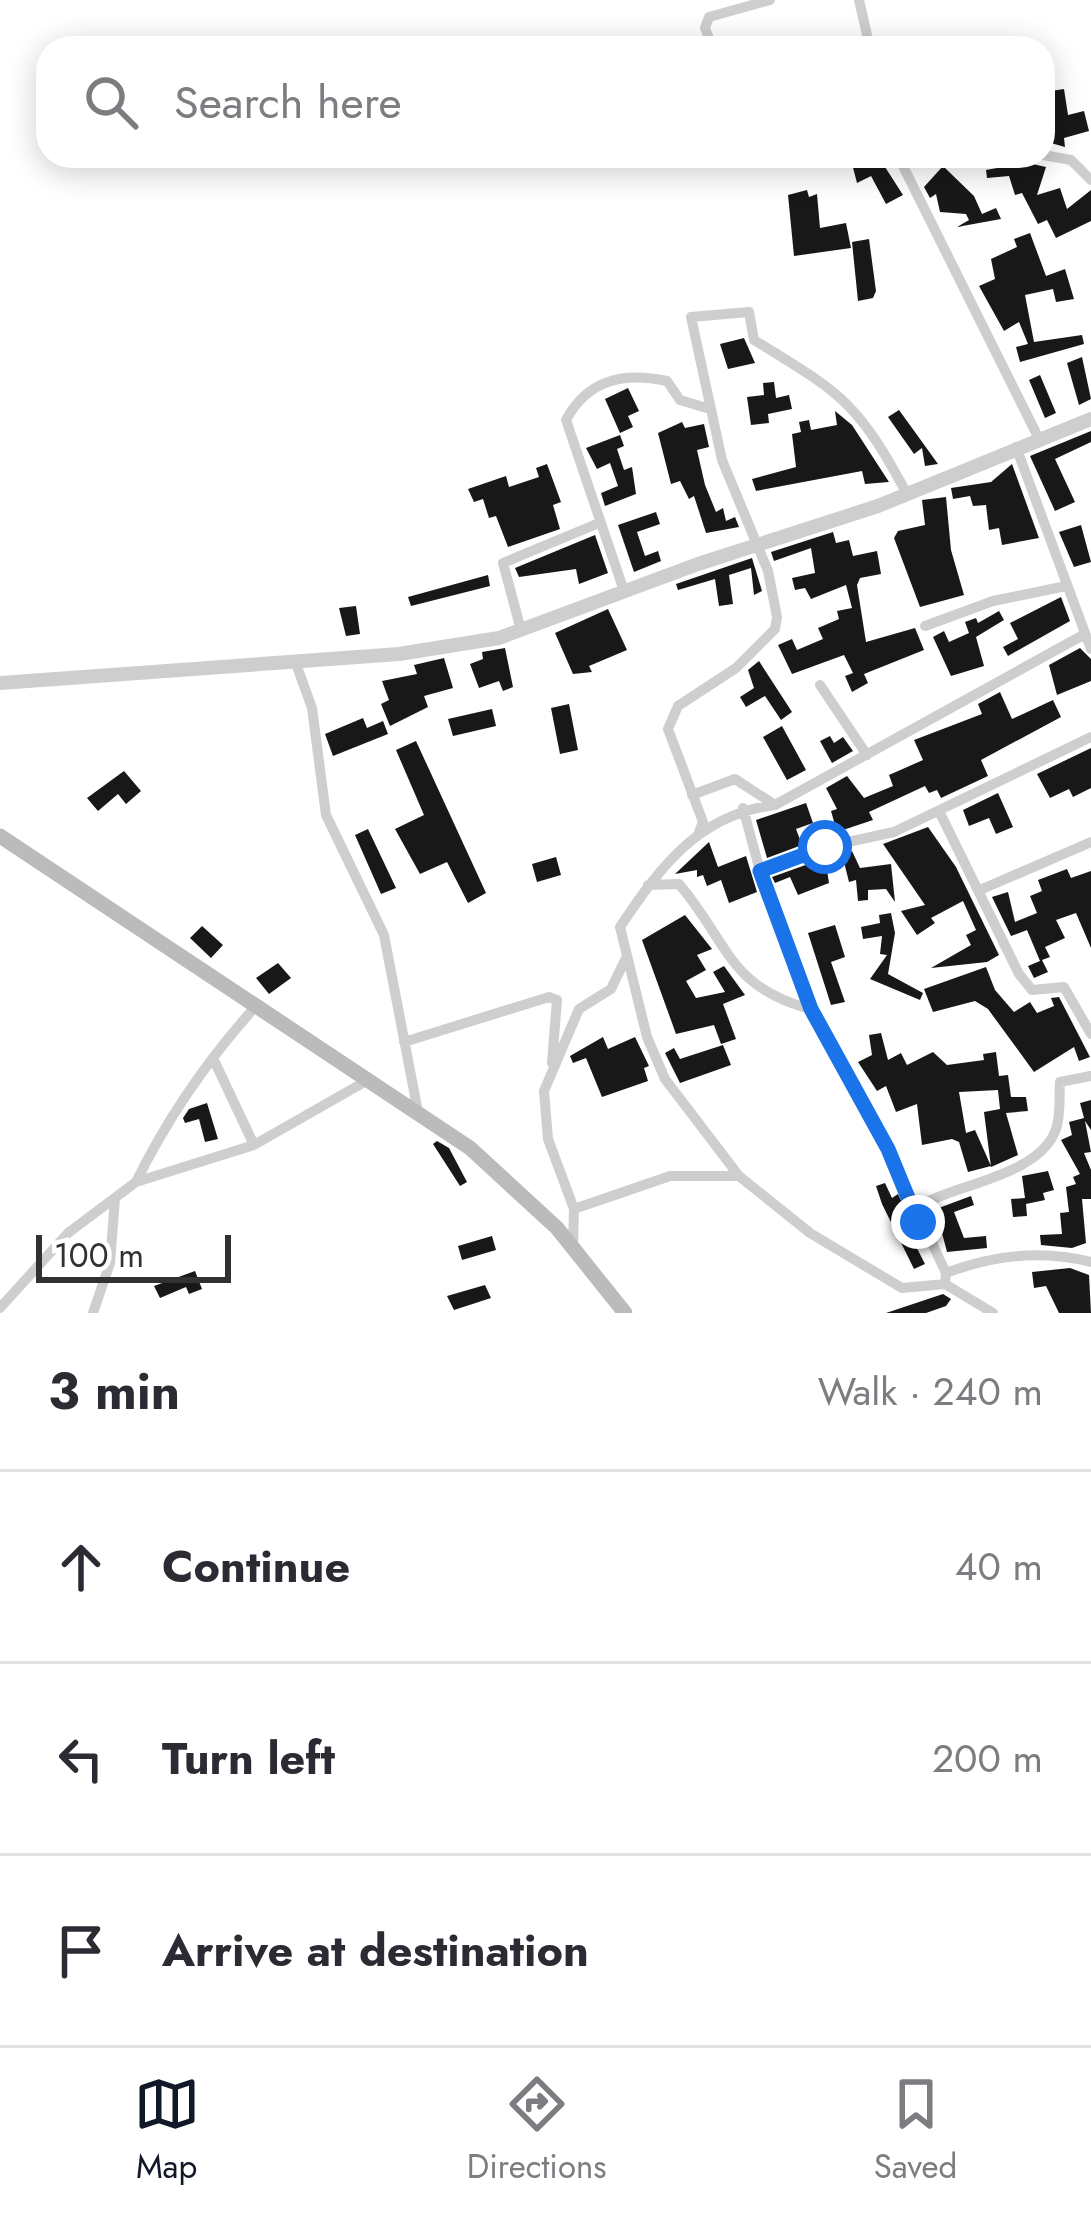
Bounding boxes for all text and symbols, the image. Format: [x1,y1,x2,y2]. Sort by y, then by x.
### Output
search box [36,36,1055,168]
icon: search [78,69,144,135]
text: Search here [174,70,402,135]
route start [798,820,852,874]
route end [891,1195,945,1249]
scale bar [36,1229,231,1282]
text: 100 m [54,1232,144,1279]
text: 3 min [48,1354,180,1428]
text: Walk · 240 m [818,1363,1043,1420]
icon: ahead [48,1534,114,1600]
text: Continue [162,1534,350,1599]
text: 40 m [955,1538,1043,1595]
icon: left [48,1726,114,1792]
text: Turn left [162,1726,335,1791]
text: 200 m [932,1730,1043,1787]
icon: arrive [48,1918,114,1984]
text: Arrive at destination [162,1918,589,1983]
tab: Map [134,2071,200,2190]
tab: Directions [467,2071,607,2190]
tab: Saved [874,2071,957,2190]

